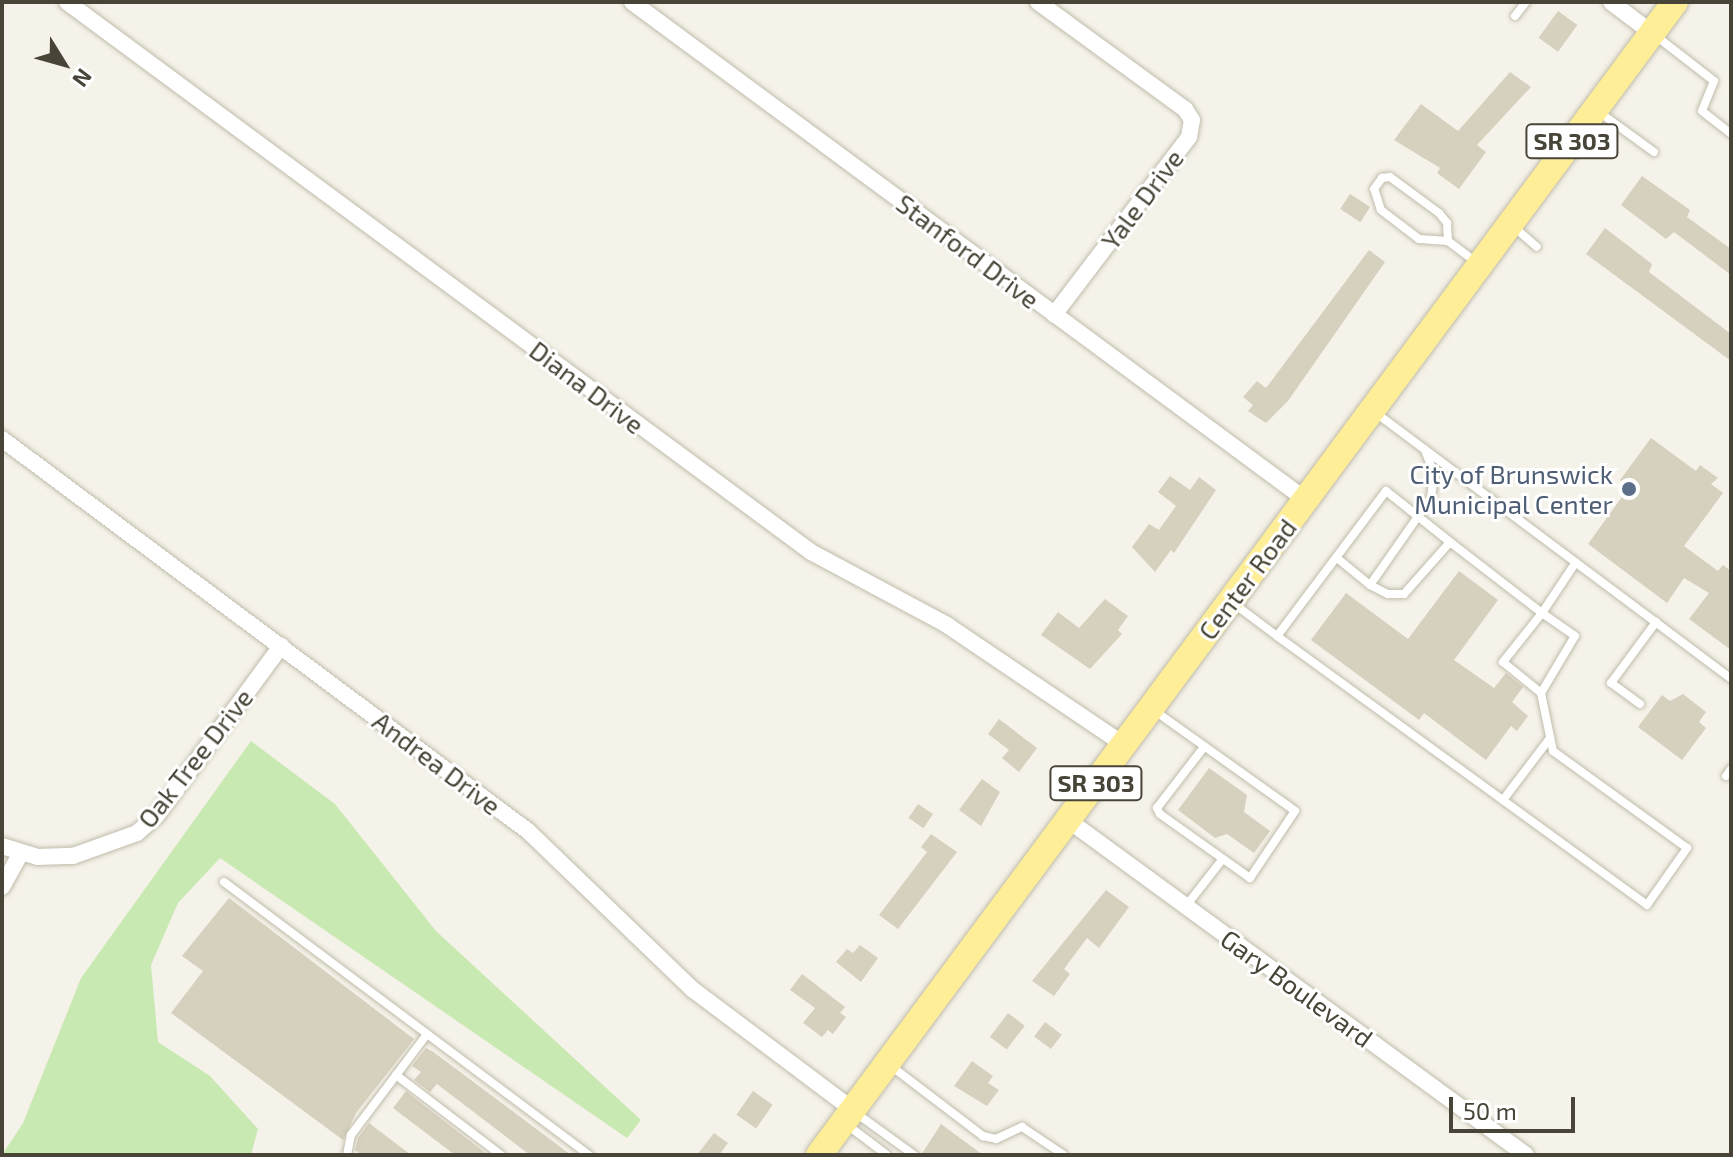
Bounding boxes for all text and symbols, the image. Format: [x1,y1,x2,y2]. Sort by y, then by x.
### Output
north arrow [24,24,104,104]
text: N [68,64,98,93]
road number: SR 303 [1524,121,1620,161]
street label: Yale Drive [1094,143,1190,255]
street label: Stanford Drive [890,187,1046,315]
street label: Diana Drive [524,334,650,440]
place label: City of Brunswick Municipal Center [1408,458,1613,520]
marker: City of Brunswick Municipal Center [1620,480,1638,498]
street label: Center Road [1191,512,1303,646]
street label: Oak Tree Drive [131,682,259,834]
street label: Andrea Drive [367,705,507,821]
road number: SR 303 [1048,763,1144,803]
street label: Gary Boulevard [1215,922,1379,1054]
scale bar [1453,1081,1579,1131]
text: 50 m [1463,1096,1517,1125]

